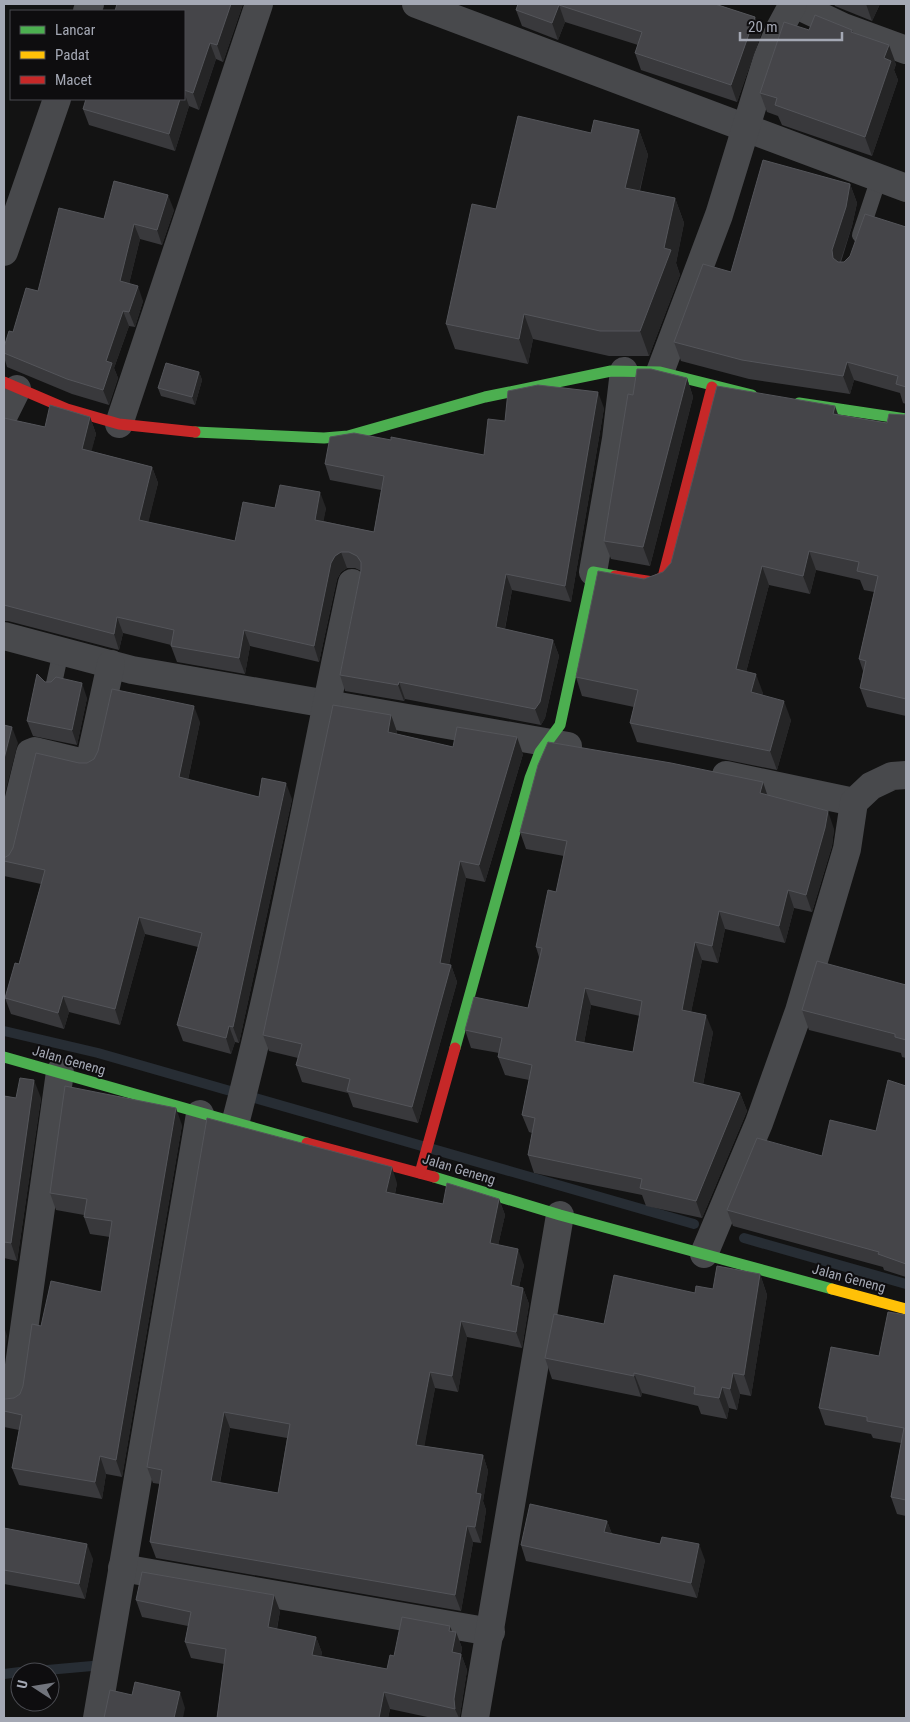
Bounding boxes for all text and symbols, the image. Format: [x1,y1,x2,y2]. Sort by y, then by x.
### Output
legend [10,10,185,100]
scale bar [740,10,842,42]
text: 20 m [748,18,778,36]
text: Lancar [55,21,96,39]
text: Padat [55,46,89,64]
text: Macet [55,71,92,89]
street label: Jalan Geneng [31,1042,107,1078]
street label: Jalan Geneng [421,1150,497,1188]
street label: Jalan Geneng [811,1261,887,1295]
north arrow [10,1662,60,1712]
text: U [14,1679,31,1690]

